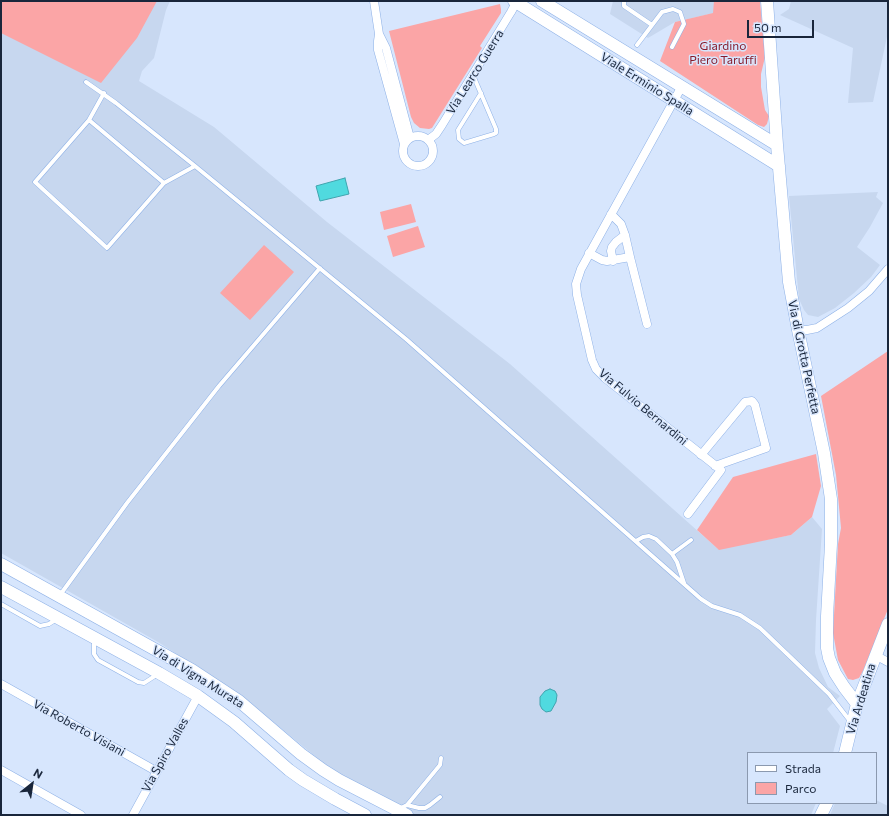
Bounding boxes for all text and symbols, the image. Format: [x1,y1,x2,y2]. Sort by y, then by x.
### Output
scale bar [749,12,816,38]
text: 50 m [754,20,782,34]
street label: Via Learco Guerra [443,27,507,117]
park label: Giardino Piero Taruffi [689,39,757,67]
street label: Viale Erminio Spalla [598,50,696,118]
street label: Via di Grotta Perfetta [785,299,823,415]
street label: Via Fulvio Bernardini [596,366,690,448]
street label: Via di Vigna Murata [149,643,247,711]
street label: Via Ardeatina [843,662,879,736]
street label: Via Roberto Visiani [30,697,128,759]
street label: Via Spiro Valles [139,715,191,795]
legend [747,752,877,804]
text: Strada [785,761,821,775]
north arrow [12,764,52,804]
text: N [31,765,45,781]
text: Parco [785,781,817,795]

